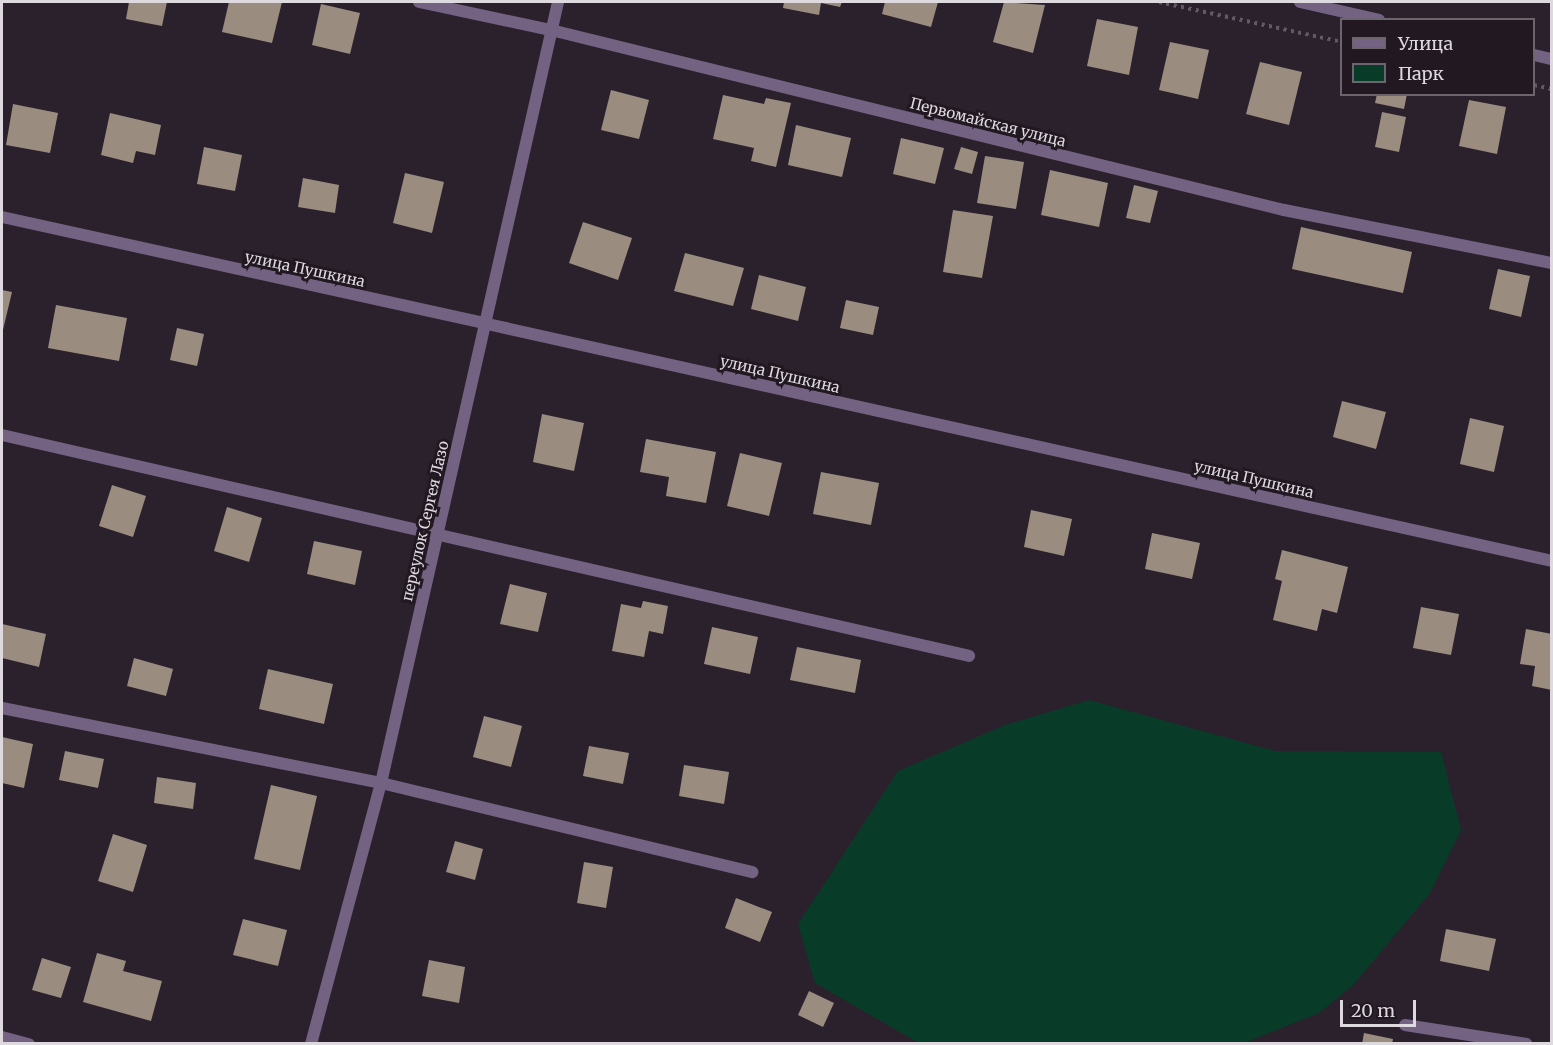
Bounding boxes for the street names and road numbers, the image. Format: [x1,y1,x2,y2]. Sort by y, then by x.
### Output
street label: Первомайская улица [908,94,1068,150]
street label: улица Пушкина [243,247,367,291]
street label: улица Пушкина [718,351,842,397]
street label: переулок Сергея Лазо [398,439,452,603]
street label: улица Пушкина [1192,456,1316,502]

